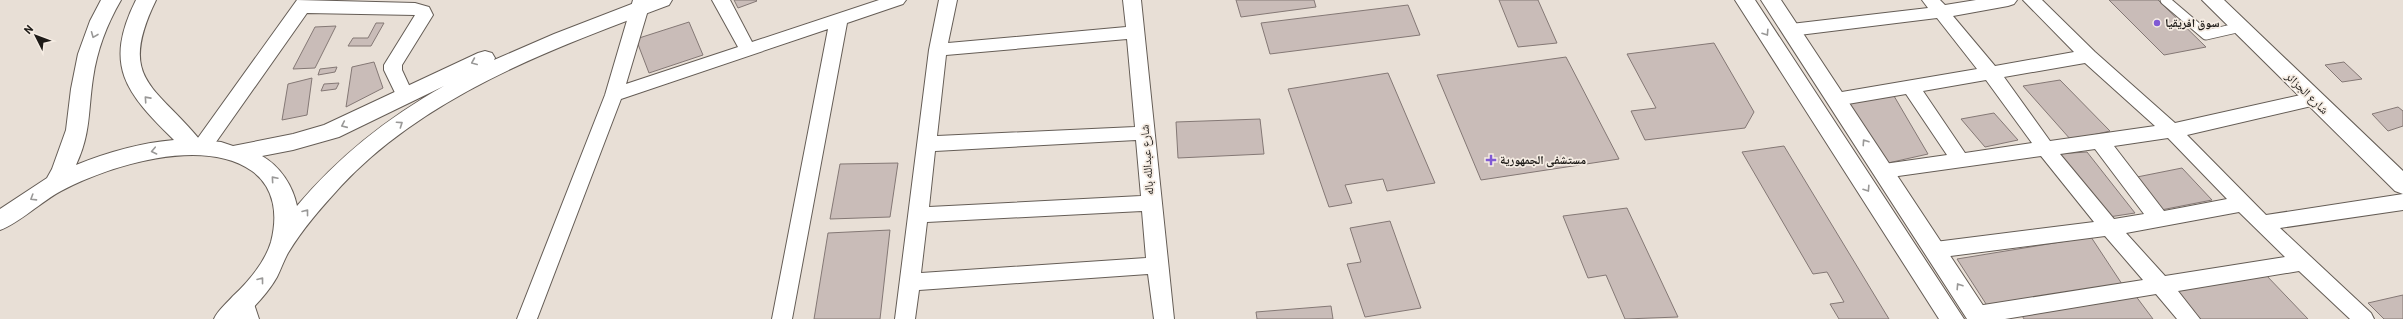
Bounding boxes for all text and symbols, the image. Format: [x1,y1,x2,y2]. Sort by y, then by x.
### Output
place label: سوق افريقيا [2165,15,2220,31]
north arrow [16,16,56,56]
marker: سوق افريقيا [2152,18,2162,28]
text: N [21,22,35,36]
one-way arrow [1761,29,1769,36]
one-way arrow [90,31,98,38]
one-way arrow [470,57,478,65]
street label: شارع الجزائر [2281,68,2332,118]
one-way arrow [144,96,152,104]
one-way arrow [341,121,348,129]
one-way arrow [396,122,403,129]
street label: شارع عبدالله باله [1137,124,1157,196]
one-way arrow [1863,140,1870,147]
one-way arrow [150,146,157,154]
place label: مستشفى الجمهورية [1500,152,1586,168]
marker: مستشفى الجمهورية [1485,154,1497,166]
one-way arrow [271,176,278,184]
one-way arrow [1863,185,1870,192]
one-way arrow [31,193,38,200]
one-way arrow [301,209,308,216]
one-way arrow [256,277,263,284]
one-way arrow [1957,284,1964,291]

